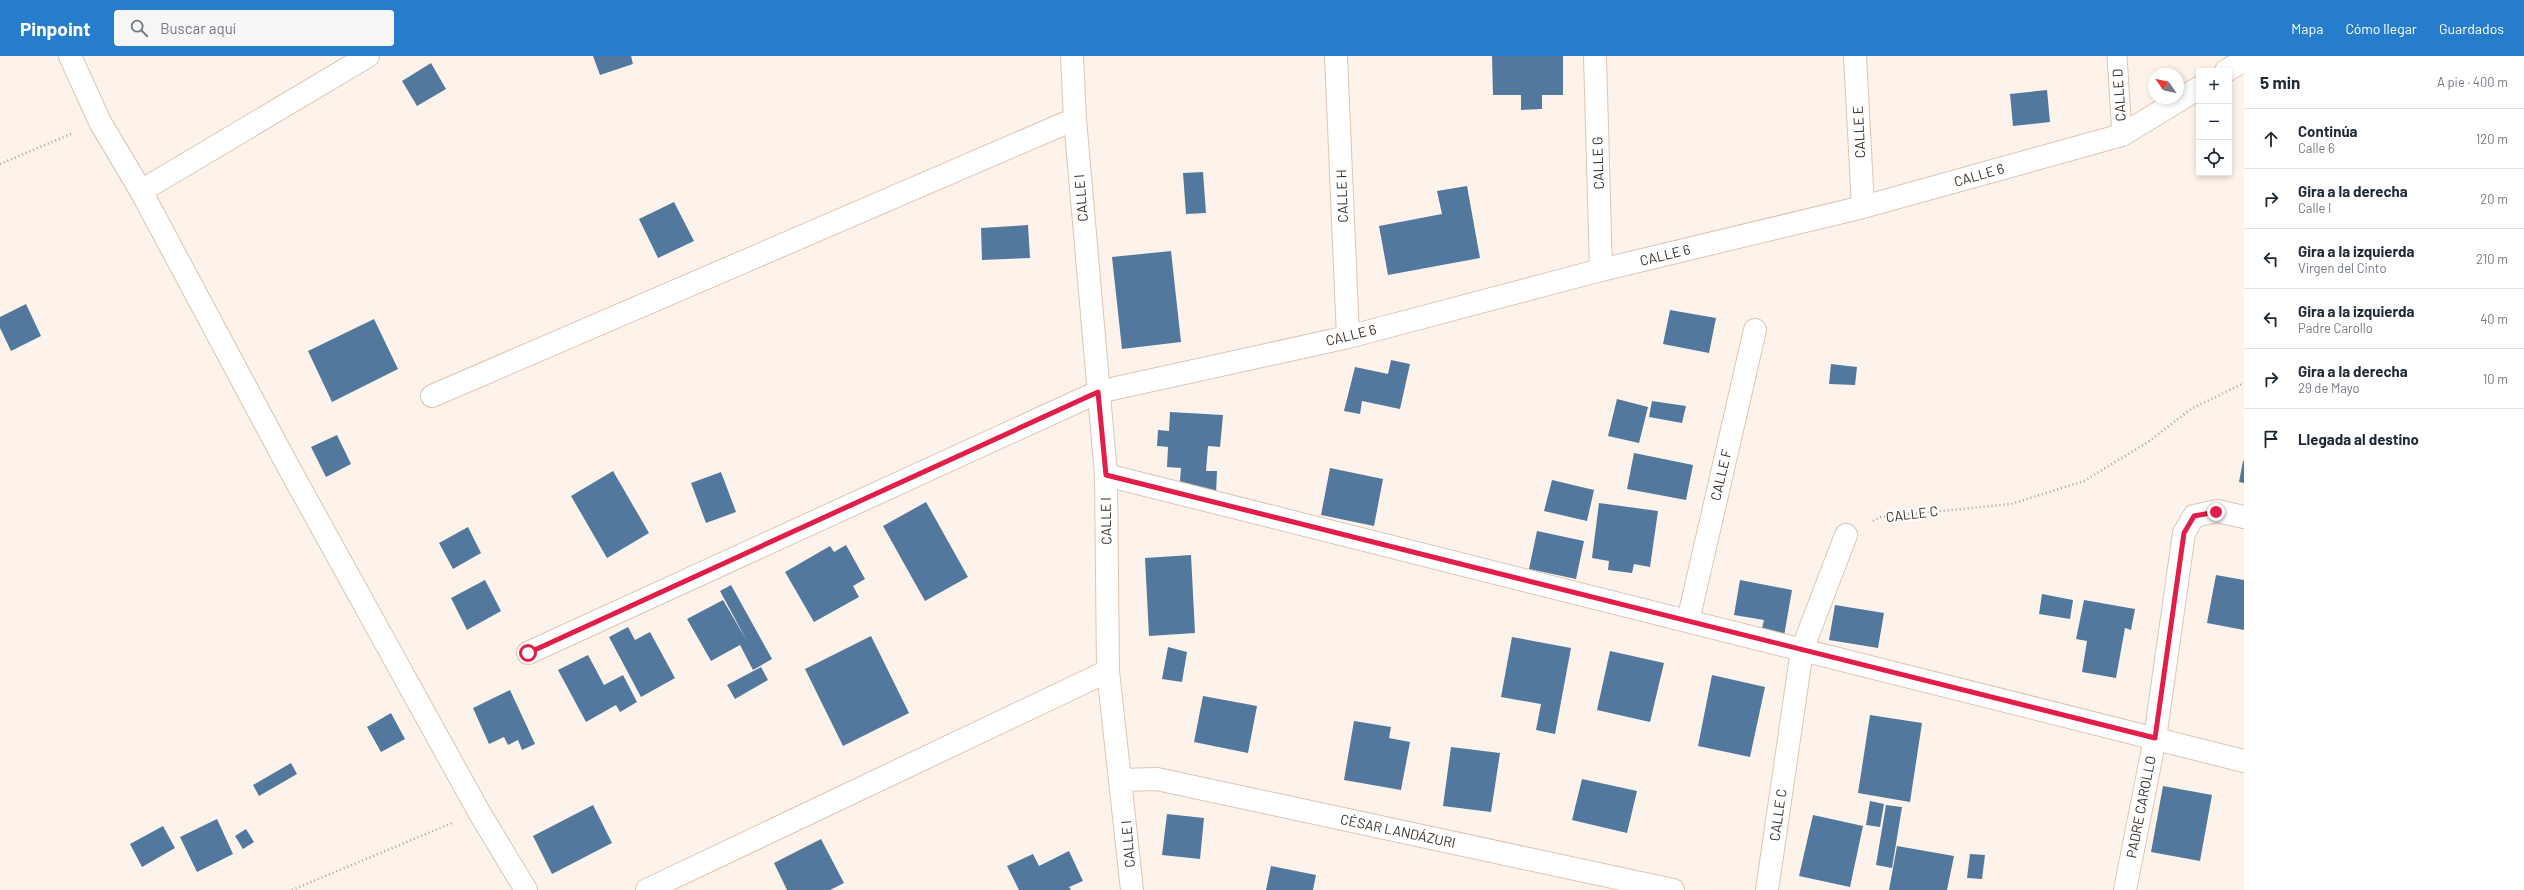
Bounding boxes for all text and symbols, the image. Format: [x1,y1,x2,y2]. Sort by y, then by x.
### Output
search box [114,10,394,46]
text: Pinpoint [20,17,90,40]
icon: search [128,17,150,39]
text: Buscar aquí [160,19,236,37]
text: Mapa [2291,20,2323,37]
text: Cómo llegar [2345,20,2417,37]
text: Guardados [2439,20,2504,37]
street label: CALLE D [2108,68,2129,122]
north arrow [2148,68,2184,104]
map controls [2196,68,2232,176]
button: + [2196,68,2232,104]
text: 5 min [2260,72,2300,92]
text: A pie · 400 m [2437,74,2508,90]
button: − [2196,104,2232,140]
street label: CALLE E [1849,105,1868,159]
text: Continúa [2298,122,2358,140]
icon: ahead [2260,128,2282,150]
text: 120 m [2476,131,2508,147]
street label: CALLE G [1588,136,1607,190]
button: locate [2196,140,2232,176]
text: Calle 6 [2298,140,2335,156]
street label: CALLE 6 [1952,159,2006,190]
street label: CALLE H [1332,169,1351,223]
street label: CALLE I [1070,173,1091,223]
text: Gira a la derecha [2298,182,2408,200]
icon: right [2260,188,2282,210]
text: 20 m [2480,191,2508,207]
text: Calle I [2298,200,2331,216]
street label: CALLE 6 [1638,240,1692,269]
text: Gira a la izquierda [2298,242,2414,260]
icon: left [2260,248,2282,270]
text: 210 m [2476,251,2508,267]
text: Virgen del Cinto [2298,260,2387,276]
text: Gira a la izquierda [2298,302,2414,320]
icon: left [2260,308,2282,330]
text: 40 m [2480,311,2508,327]
street label: CALLE 6 [1324,320,1378,349]
text: Padre Carollo [2298,320,2373,336]
text: Gira a la derecha [2298,362,2408,380]
icon: right [2260,368,2282,390]
text: 10 m [2483,371,2508,387]
text: 29 de Mayo [2298,380,2360,396]
icon: arrive [2260,428,2282,450]
text: Llegada al destino [2298,430,2419,448]
street label: CALLE F [1706,448,1735,502]
street label: CALLE I [1097,497,1114,545]
street label: CALLE C [1885,502,1939,525]
route end [2207,503,2225,521]
route start [519,644,537,662]
street label: PADRE CAROLLO [2122,754,2159,859]
street label: CALLE C [1765,788,1790,842]
street label: CÉSAR LANDÁZURI [1339,810,1457,851]
street label: CALLE I [1117,819,1138,869]

